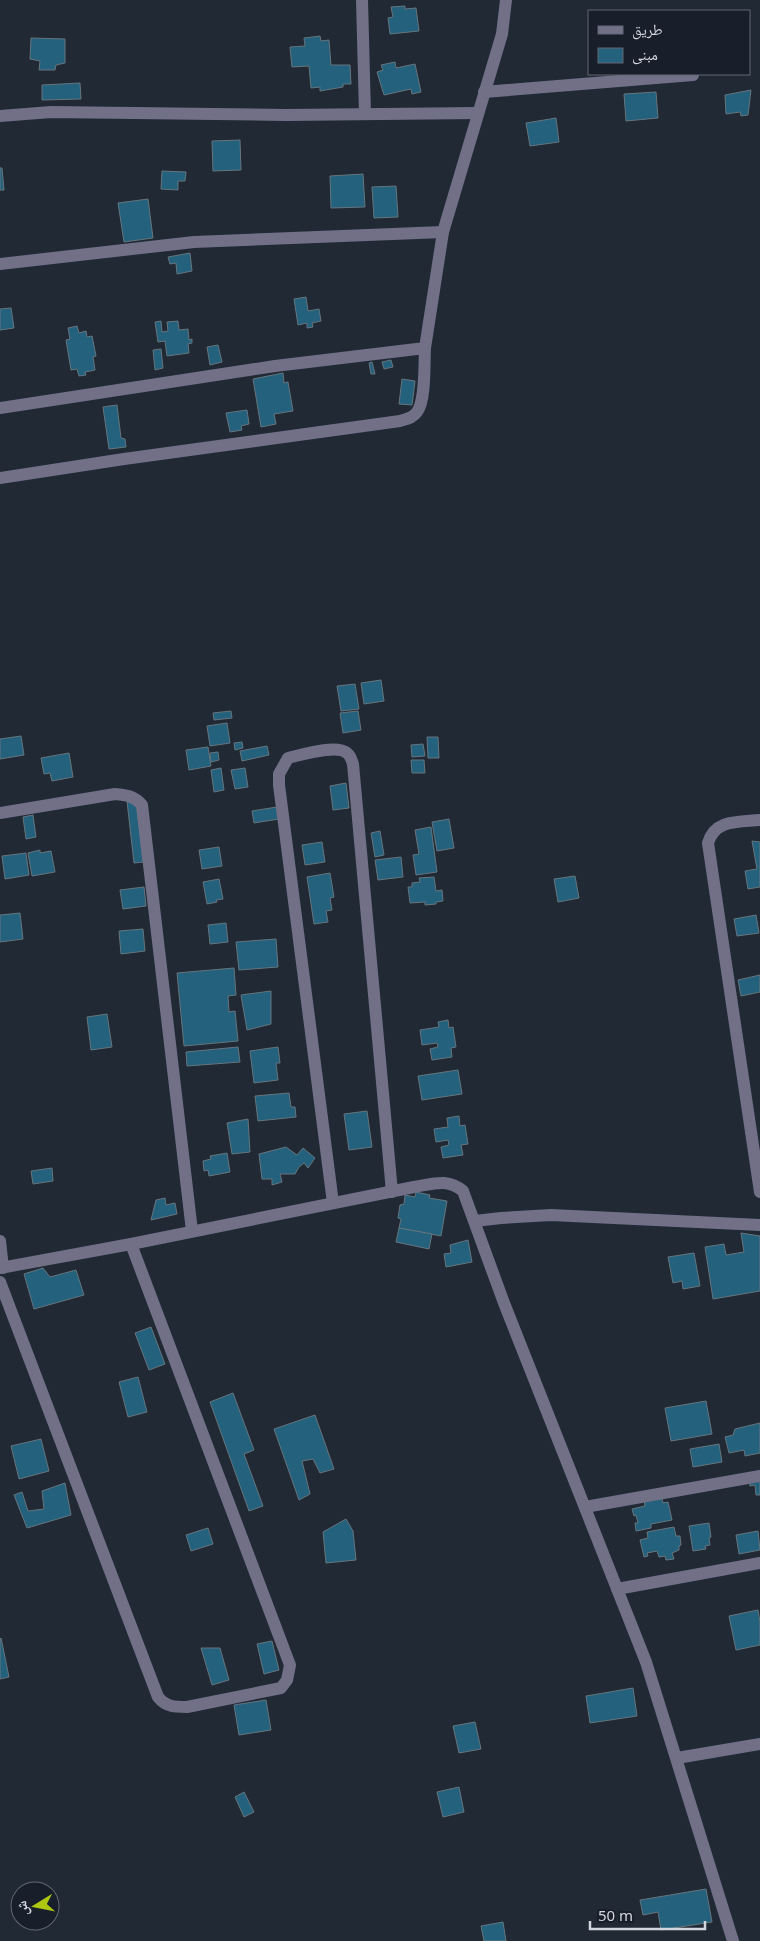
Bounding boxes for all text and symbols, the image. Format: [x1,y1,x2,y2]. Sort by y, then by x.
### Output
legend [588,10,750,75]
text: طريق [632,19,663,40]
text: مبنى [632,44,658,65]
north arrow [10,1881,60,1931]
scale bar [590,1898,705,1930]
text: ش [11,1899,32,1917]
text: 50 m [598,1905,633,1925]

